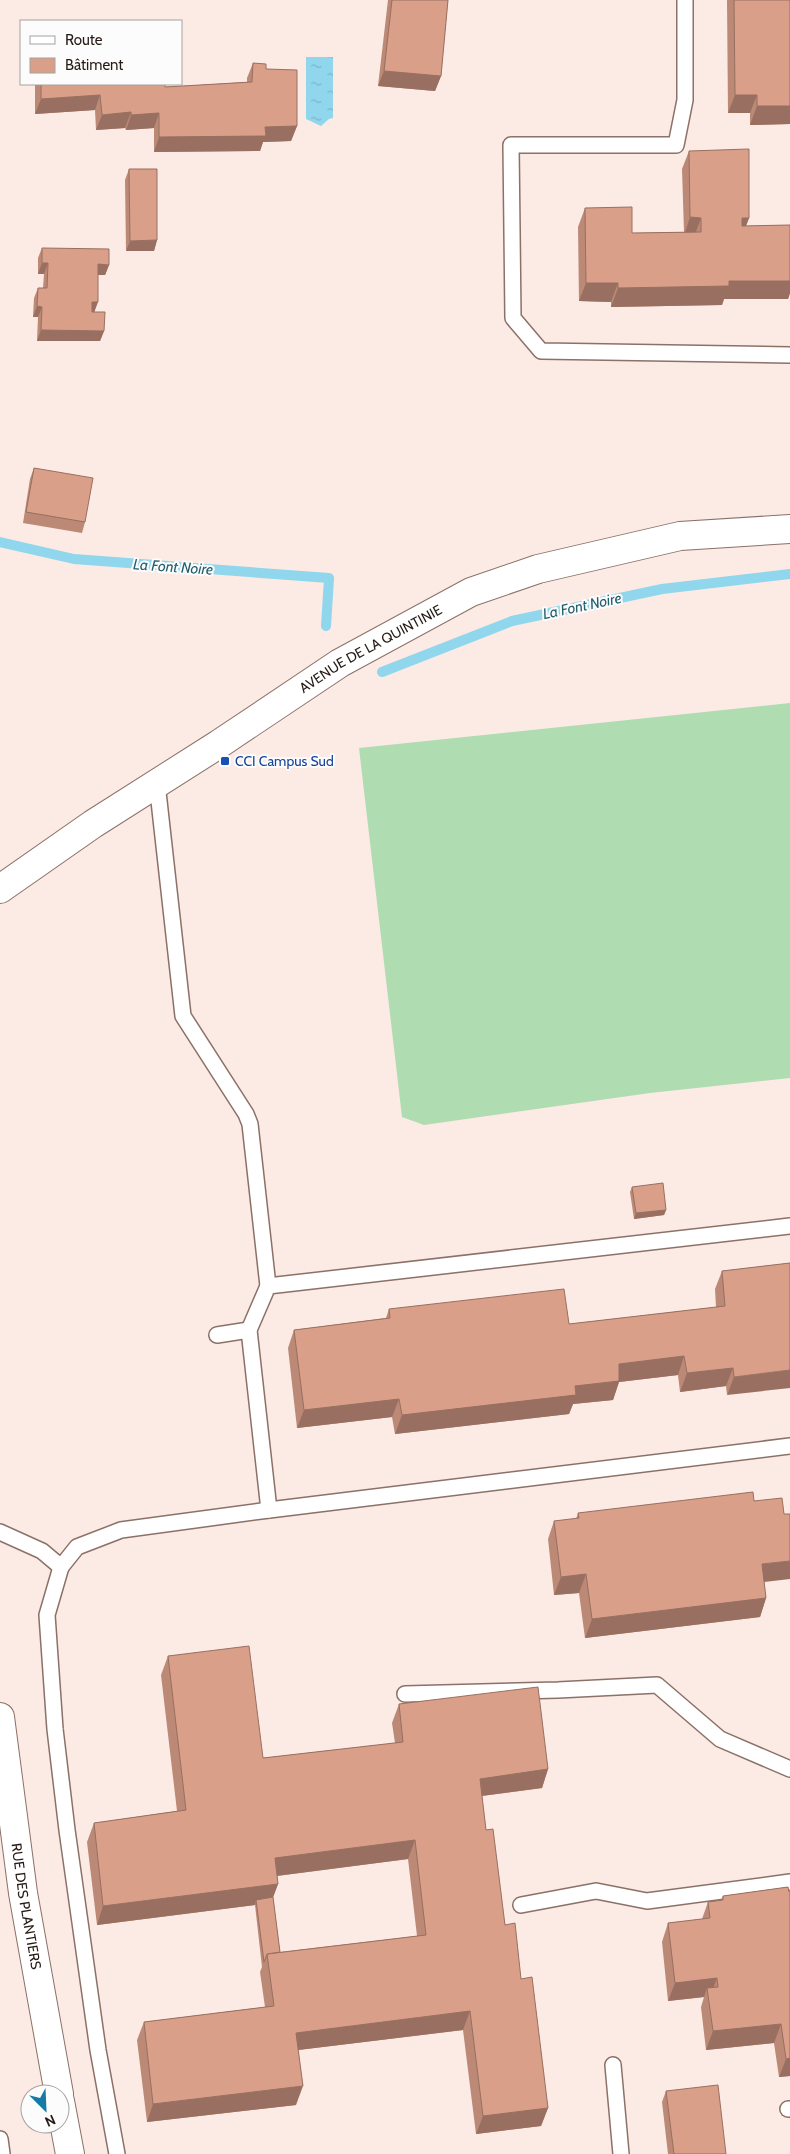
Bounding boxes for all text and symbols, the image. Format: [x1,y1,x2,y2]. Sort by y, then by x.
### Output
legend [20,20,182,85]
text: Route [65,31,103,49]
text: Bâtiment [65,56,123,74]
water label: La Font Noire [133,555,214,579]
water label: La Font Noire [541,589,623,623]
street label: AVENUE DE LA QUINTINIE [296,600,445,697]
place label: CCI Campus Sud [235,752,334,770]
marker: CCI Campus Sud [219,755,231,767]
street label: RUE DES PLANTIERS [8,1842,46,1971]
north arrow [20,2084,70,2134]
text: N [42,2111,58,2131]

